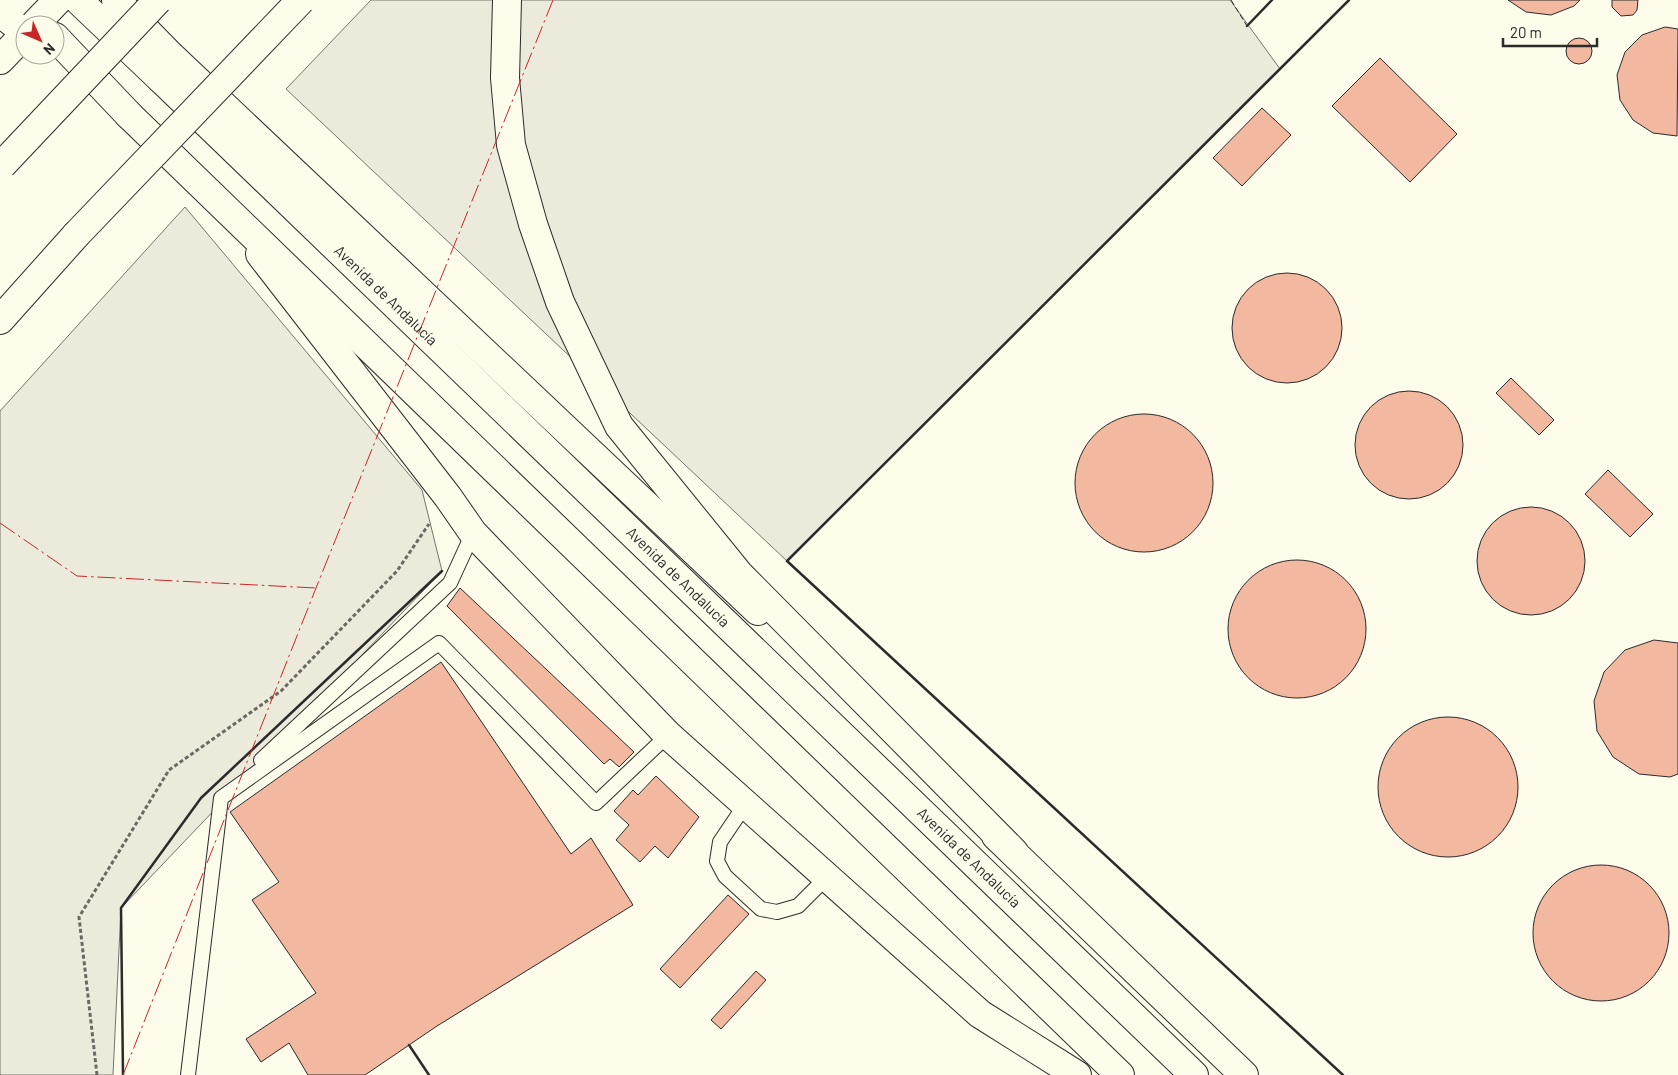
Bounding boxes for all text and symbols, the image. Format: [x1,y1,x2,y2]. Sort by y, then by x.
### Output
north arrow [15,15,65,65]
scale bar [1503,15,1597,47]
text: 20 m [1510,23,1542,41]
text: N [40,40,59,59]
street label: Avenida de Andalucía [331,241,442,349]
street label: Avenida de Andalucía [623,523,734,631]
street label: Avenida de Andalucía [914,803,1025,911]

